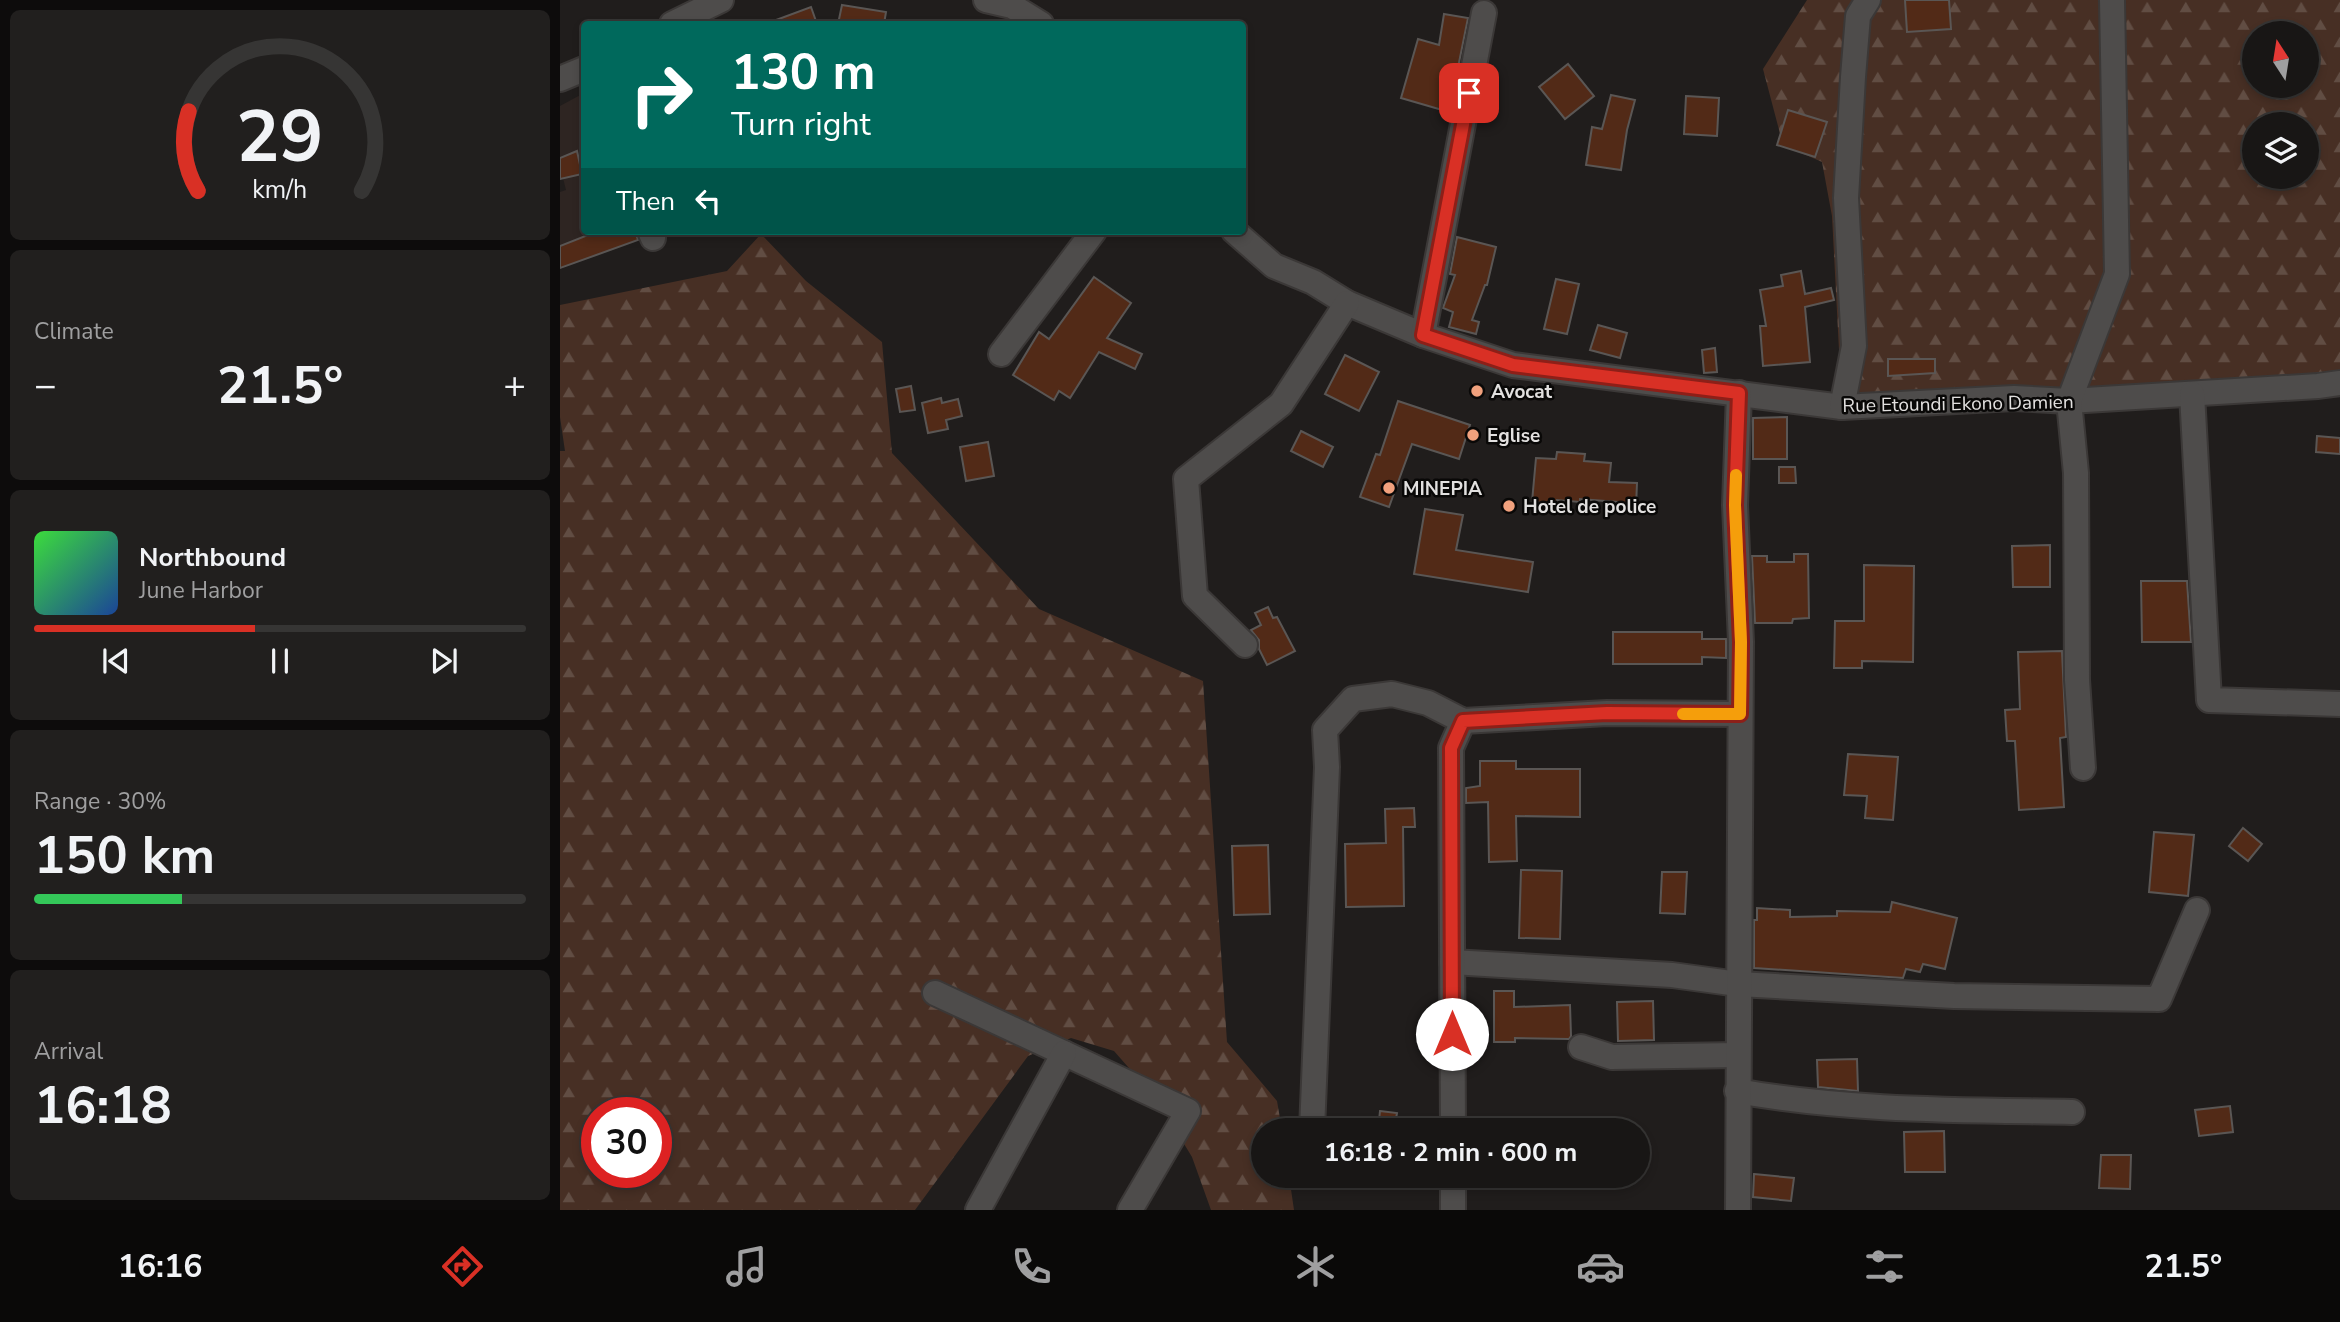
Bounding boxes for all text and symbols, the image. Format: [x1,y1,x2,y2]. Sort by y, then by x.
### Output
north arrow [2242,21,2319,98]
map controls [2242,21,2319,189]
text: 130 m [731,39,875,106]
icon: right [616,49,707,140]
pin [1439,63,1499,123]
icon: arrive [1450,74,1488,112]
text: 29 [236,87,324,187]
text: Turn right [731,103,871,146]
button: layers [2242,112,2319,189]
text: km/h [252,173,308,207]
icon: left [689,182,727,220]
text: Then [616,184,675,219]
text: Climate [34,316,114,347]
text: 21.5° [217,350,343,421]
text: − [34,360,57,411]
text: + [503,360,526,411]
place label: Avocat [1491,379,1553,405]
marker: Avocat [1469,383,1485,399]
street label: Rue Etoundi Ekono Damien [1842,389,2074,419]
place label: Eglise [1487,423,1540,449]
marker: Eglise [1465,427,1481,443]
place label: MINEPIA [1403,476,1483,502]
marker: MINEPIA [1381,480,1397,496]
place label: Hotel de police [1523,494,1656,520]
marker: Hotel de police [1501,498,1517,514]
text: Northbound [139,540,286,575]
text: June Harbor [139,575,263,606]
icon: previous [97,642,135,680]
icon: pause [261,642,299,680]
icon: next [425,642,463,680]
text: Range · 30% [34,786,166,817]
text: 150 km [34,820,215,891]
position arrow [1415,997,1489,1071]
text: Arrival [34,1036,103,1067]
text: 16:18 [34,1070,172,1141]
speed limit sign: 30 [581,1097,672,1188]
text: 16:18 · 2 min · 600 m [1324,1135,1577,1170]
icon: directions [438,1242,487,1291]
icon: music [722,1242,771,1291]
icon: phone [1007,1242,1056,1291]
icon: climate [1291,1242,1340,1291]
icon: car [1576,1242,1625,1291]
icon: filters [1860,1242,1909,1291]
text: 16:16 [118,1245,202,1288]
text: 21.5° [2145,1245,2222,1288]

